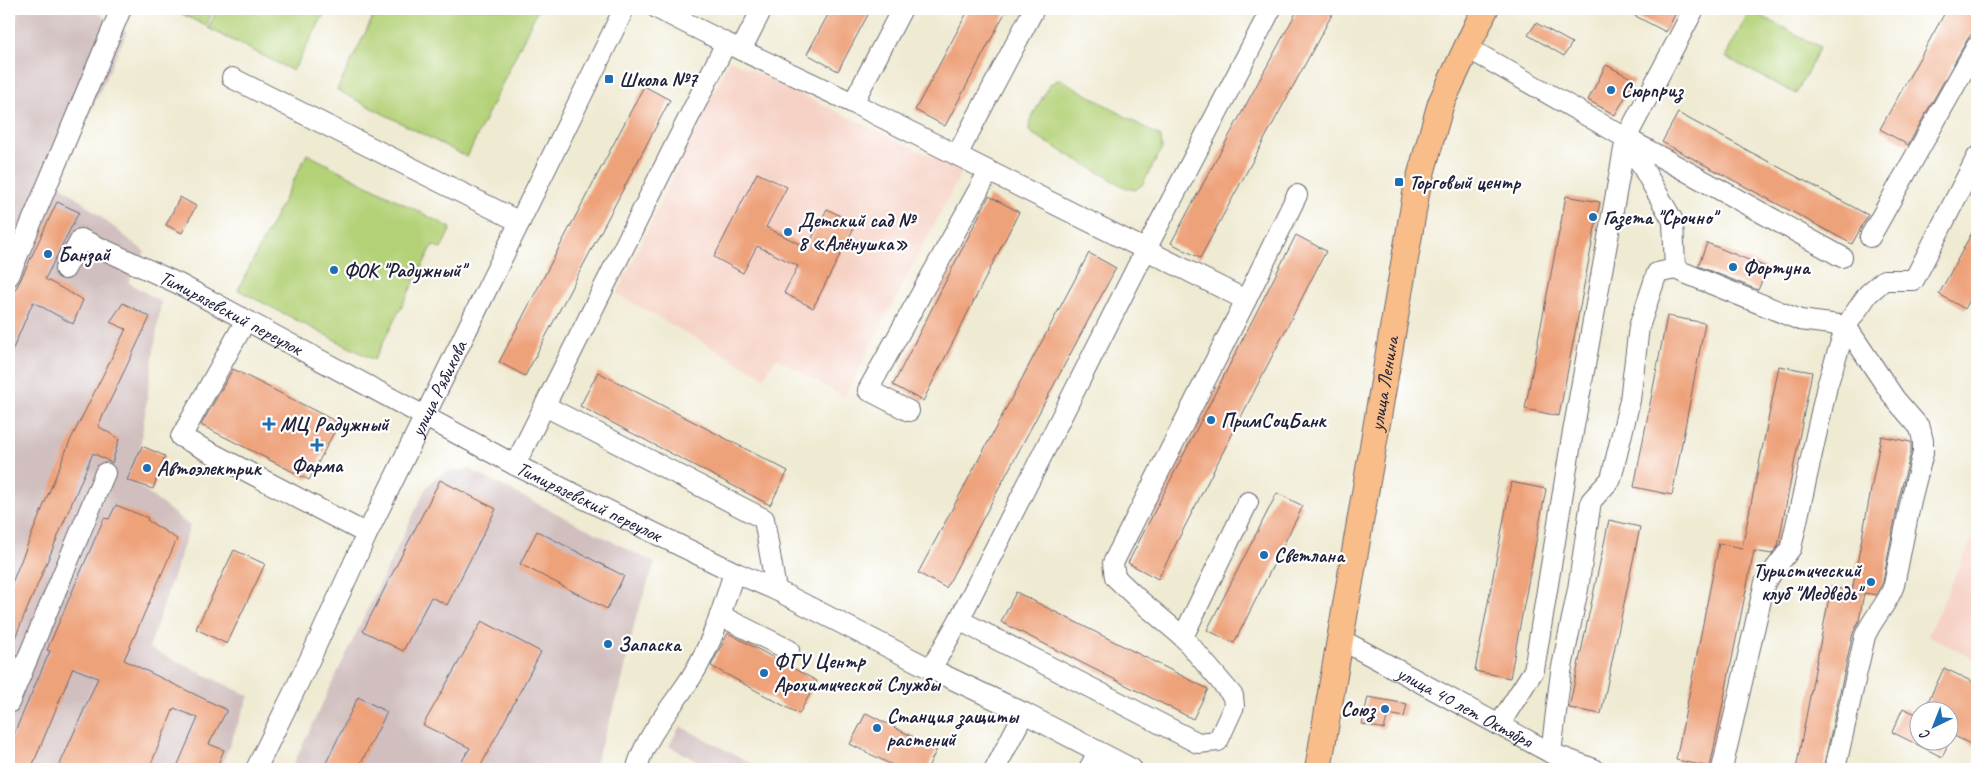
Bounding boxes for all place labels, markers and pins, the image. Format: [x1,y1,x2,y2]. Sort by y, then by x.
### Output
place label: Школа №7 [619,67,699,92]
marker: Школа №7 [603,73,615,85]
place label: Сюрприз [1621,78,1684,104]
marker: Сюрприз [1605,84,1617,96]
place label: Торговый центр [1409,170,1521,195]
marker: Торговый центр [1393,176,1405,188]
place label: Газета "Срочно" [1603,205,1721,231]
place label: Детский сад № 8 «Алёнушка» [798,208,918,256]
marker: Газета "Срочно" [1587,211,1599,223]
marker: Детский сад № 8 «Алёнушка» [782,226,794,238]
place label: Банзай [58,242,112,268]
marker: Банзай [42,248,54,260]
place label: Фортуна [1743,255,1812,281]
place label: ФОК "Радужный" [344,258,469,284]
marker: Фортуна [1727,261,1739,273]
marker: ФОК "Радужный" [328,264,340,276]
place label: ПримСоцБанк [1221,408,1328,433]
place label: МЦ Радужный [280,412,390,438]
marker: ПримСоцБанк [1205,414,1217,426]
marker: МЦ Радужный [262,417,276,431]
marker: Фарма [311,439,323,451]
place label: Фарма [292,453,344,478]
place label: Автоэлектрик [157,456,263,481]
marker: Автоэлектрик [141,462,153,474]
place label: Светлана [1274,543,1346,568]
marker: Светлана [1258,549,1270,561]
place label: Туристический клуб "Медведь" [1753,558,1865,606]
marker: Туристический клуб "Медведь" [1865,576,1877,588]
place label: Запаска [618,632,683,657]
marker: Запаска [602,638,614,650]
place label: ФГУ Центр Арохимической Службы [774,649,942,697]
marker: ФГУ Центр Арохимической Службы [758,667,770,679]
place label: Союз [1341,697,1377,723]
marker: Союз [1379,703,1391,715]
place label: Станция защиты растений [887,704,1020,752]
marker: Станция защиты растений [871,722,883,734]

